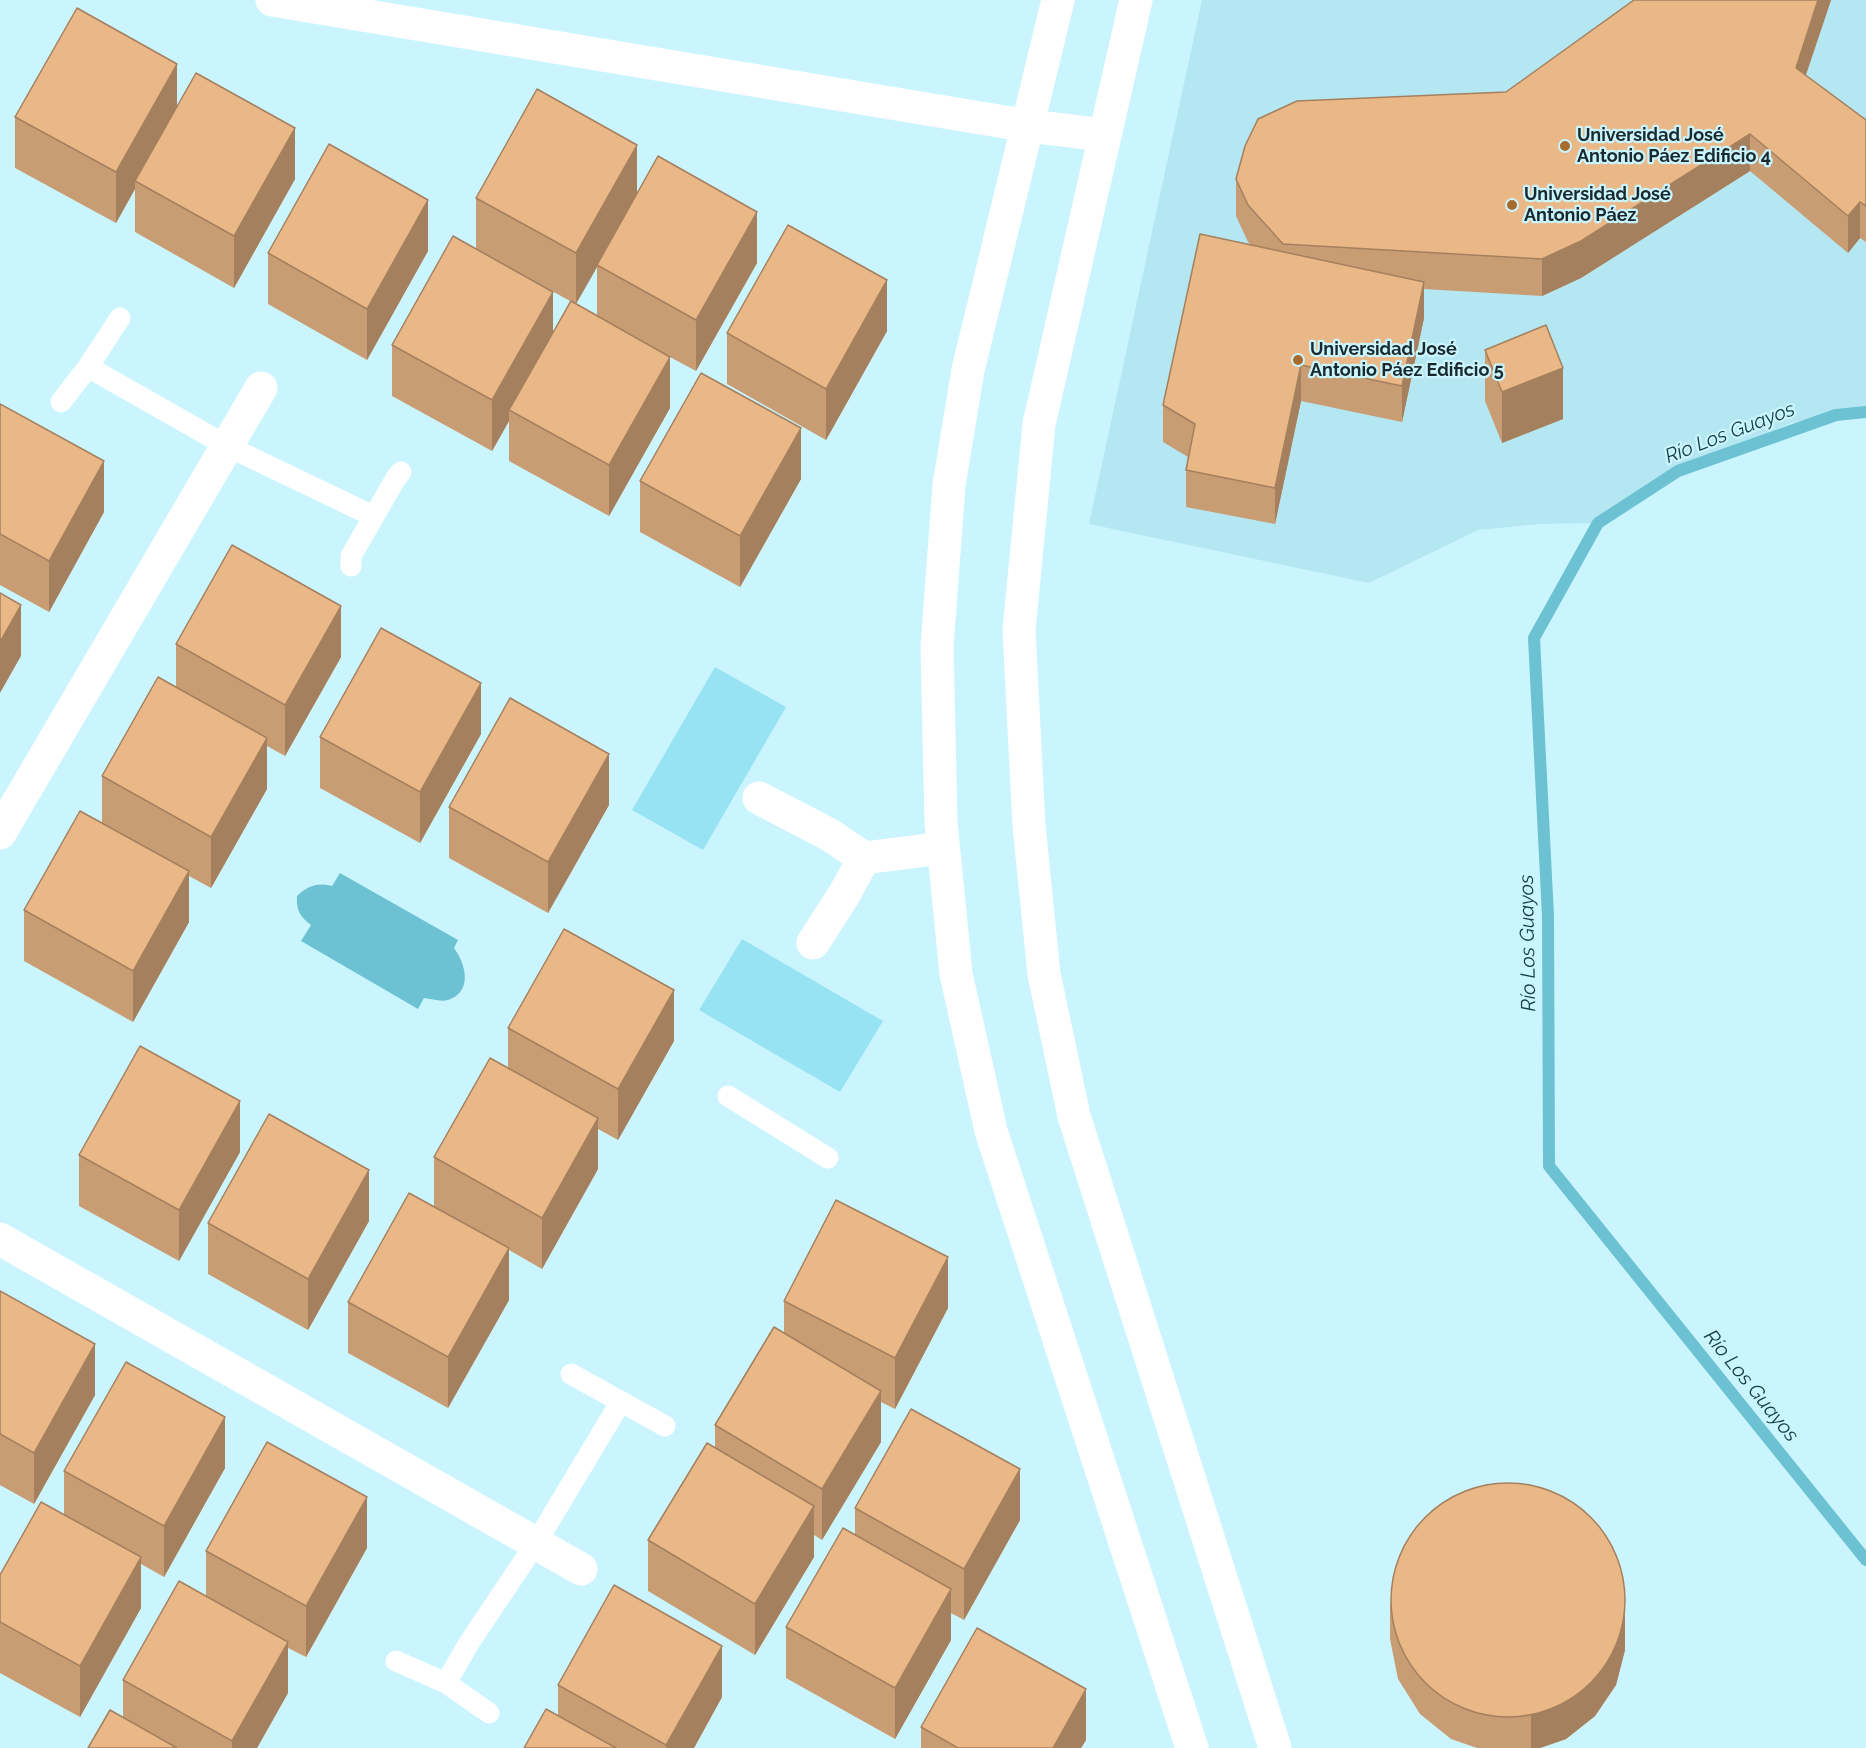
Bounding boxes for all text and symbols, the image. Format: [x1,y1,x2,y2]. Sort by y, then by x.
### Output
place label: Universidad José Antonio Páez Edificio 4 [1577,125,1771,168]
marker: Universidad José Antonio Páez Edificio 4 [1558,139,1572,153]
place label: Universidad José Antonio Páez [1524,184,1671,226]
marker: Universidad José Antonio Páez [1505,198,1519,212]
place label: Universidad José Antonio Páez Edificio 5 [1310,339,1504,382]
marker: Universidad José Antonio Páez Edificio 5 [1291,353,1305,367]
water label: Río Los Guayos [1662,397,1798,469]
water label: Río Los Guayos [1515,874,1541,1012]
water label: Río Los Guayos [1699,1325,1803,1447]

